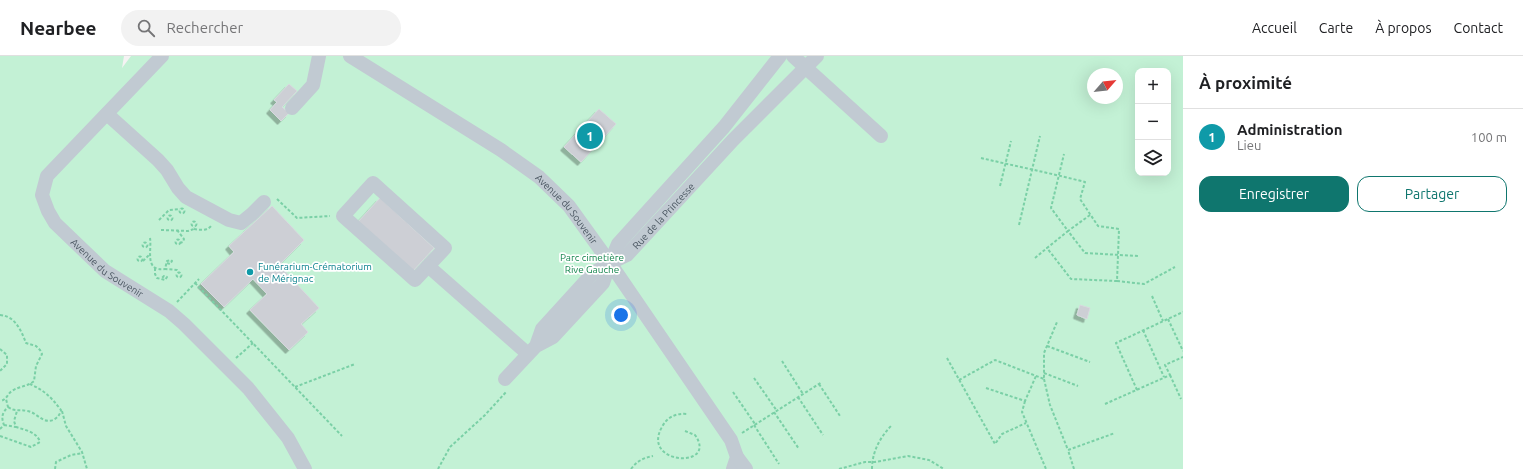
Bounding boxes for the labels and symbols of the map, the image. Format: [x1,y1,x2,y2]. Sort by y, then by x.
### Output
north arrow [1087,68,1123,104]
pin: 1 [577,121,603,151]
street label: Avenue du Souvenir [533,172,600,246]
street label: Rue de la Princesse [630,181,697,251]
street label: Avenue du Souvenir [69,236,145,300]
park label: Parc cimetière Rive Gauche [560,252,624,275]
place label: Funérarium-Crématorium de Mérignac [258,261,372,284]
marker: Funérarium-Crématorium de Mérignac [245,267,255,277]
your location [611,305,631,325]

